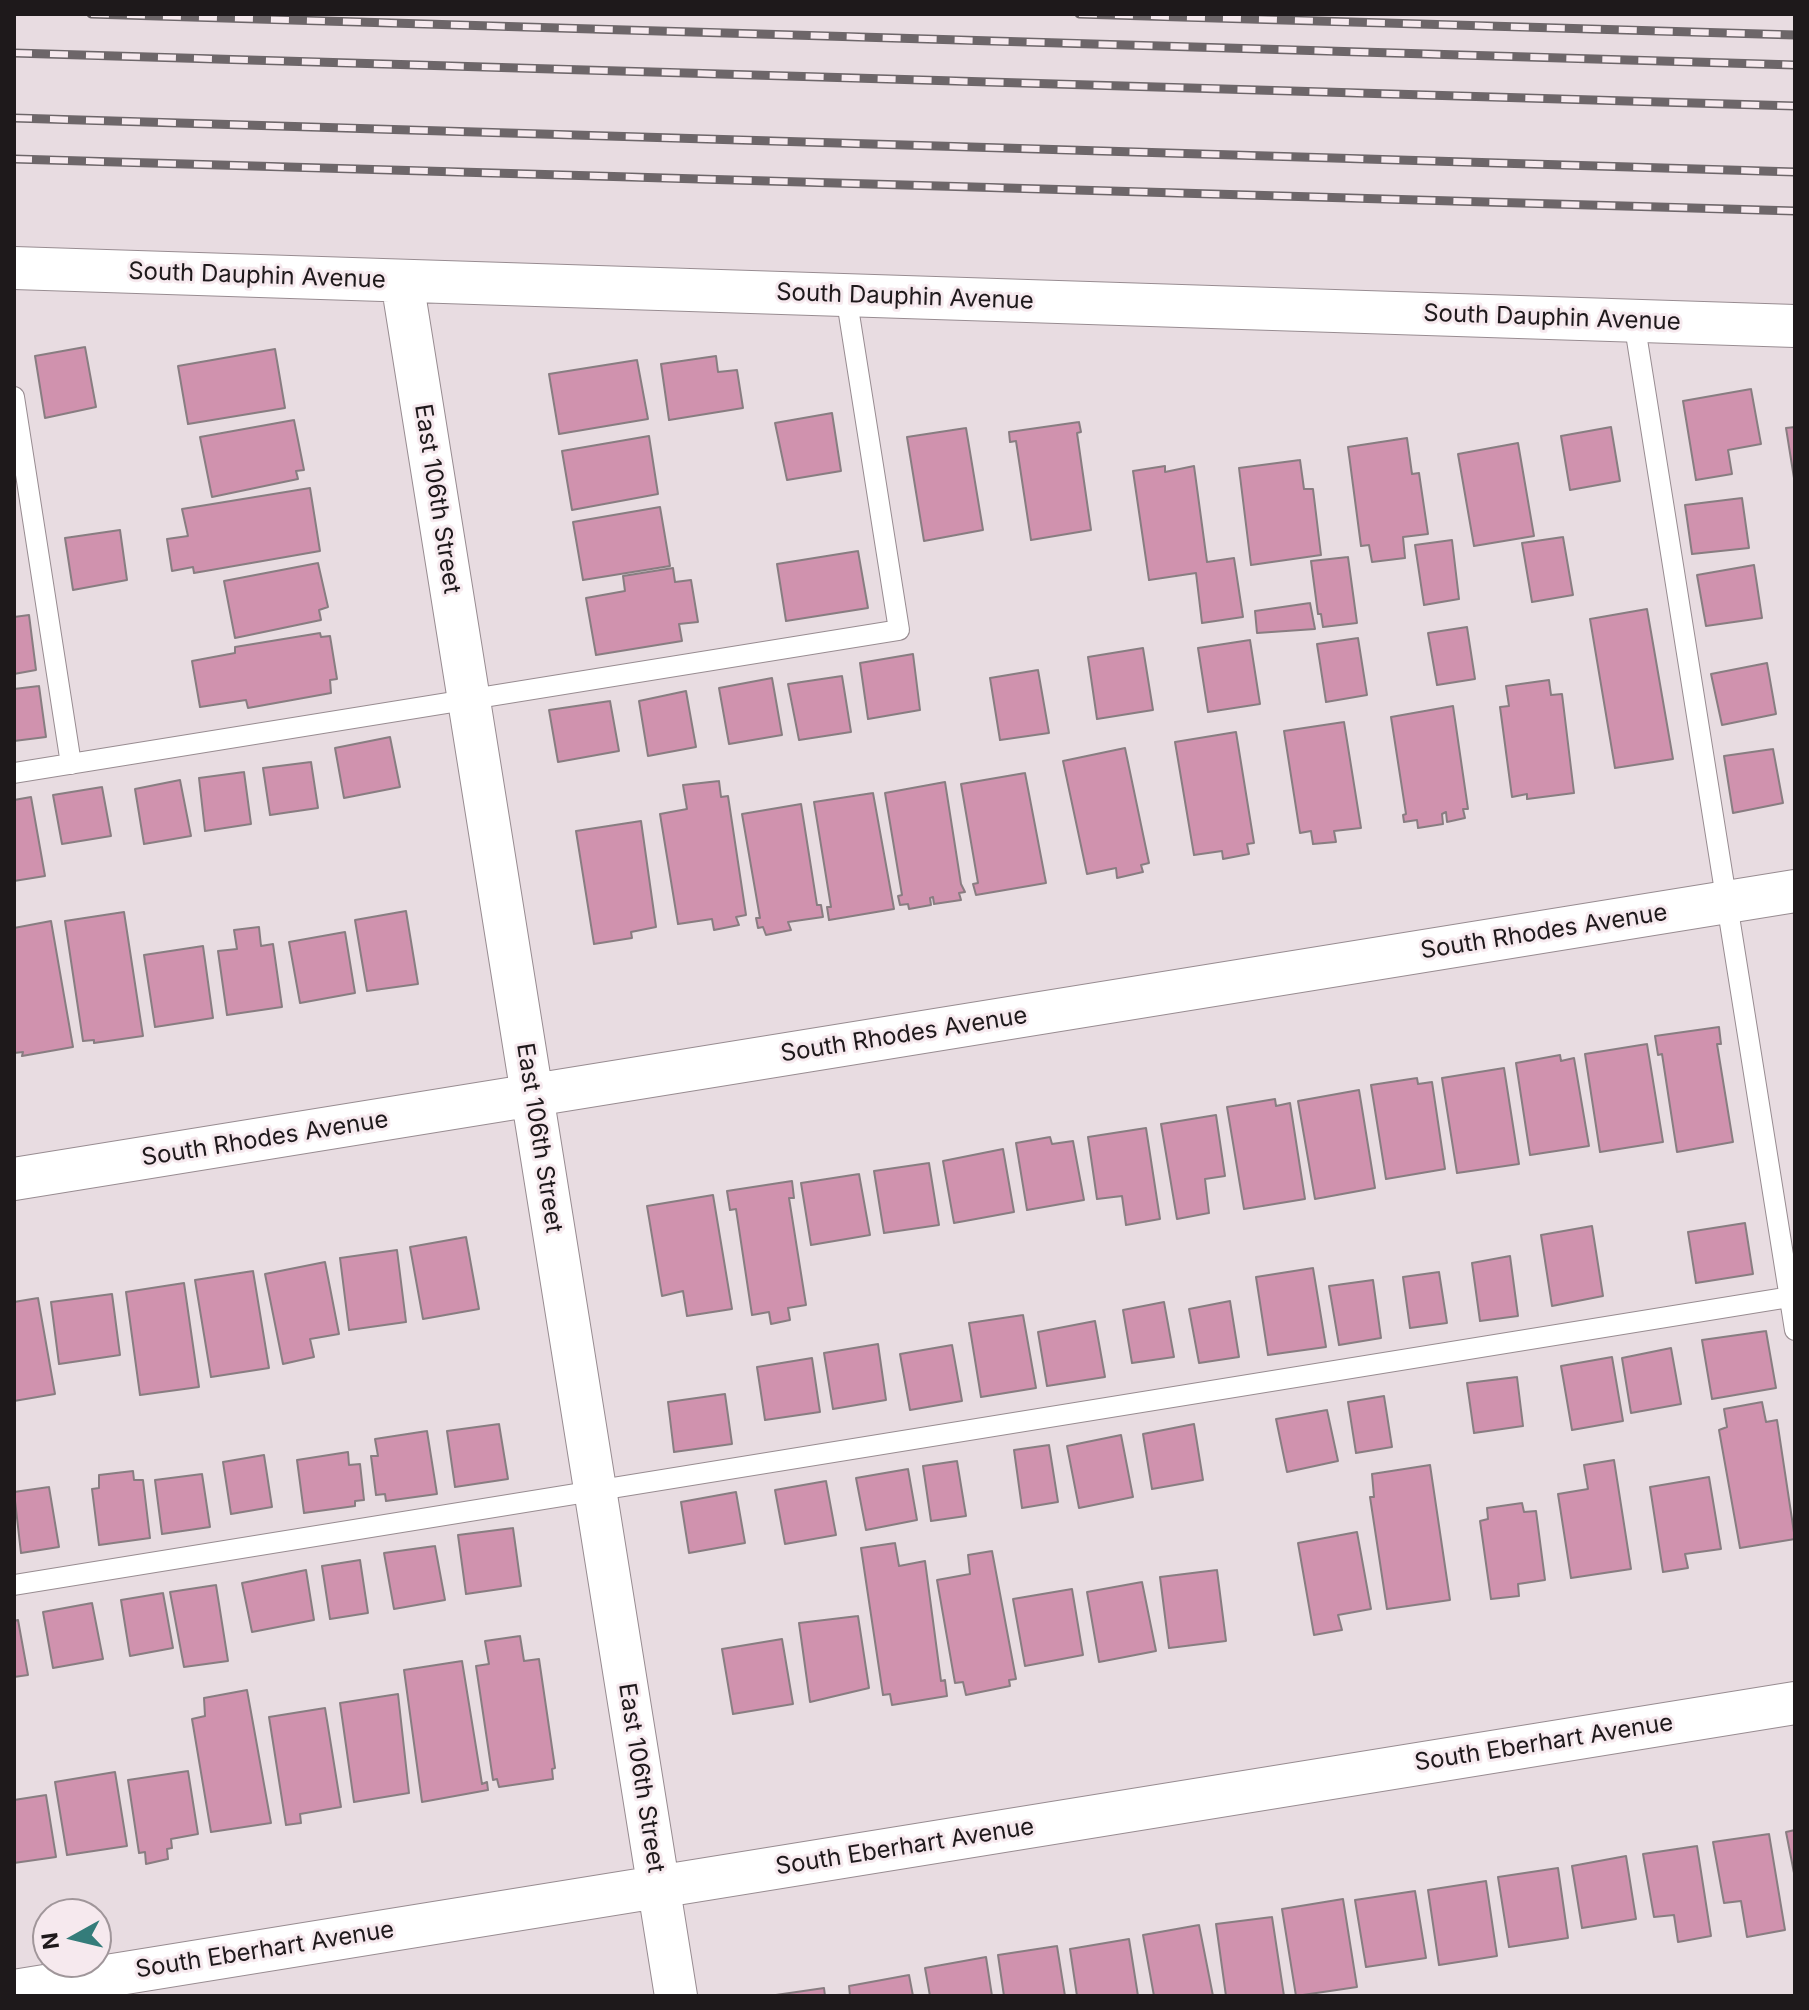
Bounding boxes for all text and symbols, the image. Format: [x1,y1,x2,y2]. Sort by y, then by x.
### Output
street label: South Dauphin Avenue [128,257,386,295]
street label: South Dauphin Avenue [776,278,1034,316]
street label: South Dauphin Avenue [1423,299,1681,337]
street label: East 106th Street [408,402,466,596]
street label: South Rhodes Avenue [1419,898,1669,966]
street label: South Rhodes Avenue [779,1001,1029,1069]
street label: East 106th Street [510,1041,568,1235]
street label: South Rhodes Avenue [140,1105,390,1173]
street label: East 106th Street [612,1681,670,1875]
street label: South Eberhart Avenue [1413,1708,1675,1778]
street label: South Eberhart Avenue [774,1812,1036,1882]
north arrow [32,1898,112,1978]
street label: South Eberhart Avenue [134,1915,396,1985]
text: N [36,1931,64,1951]

